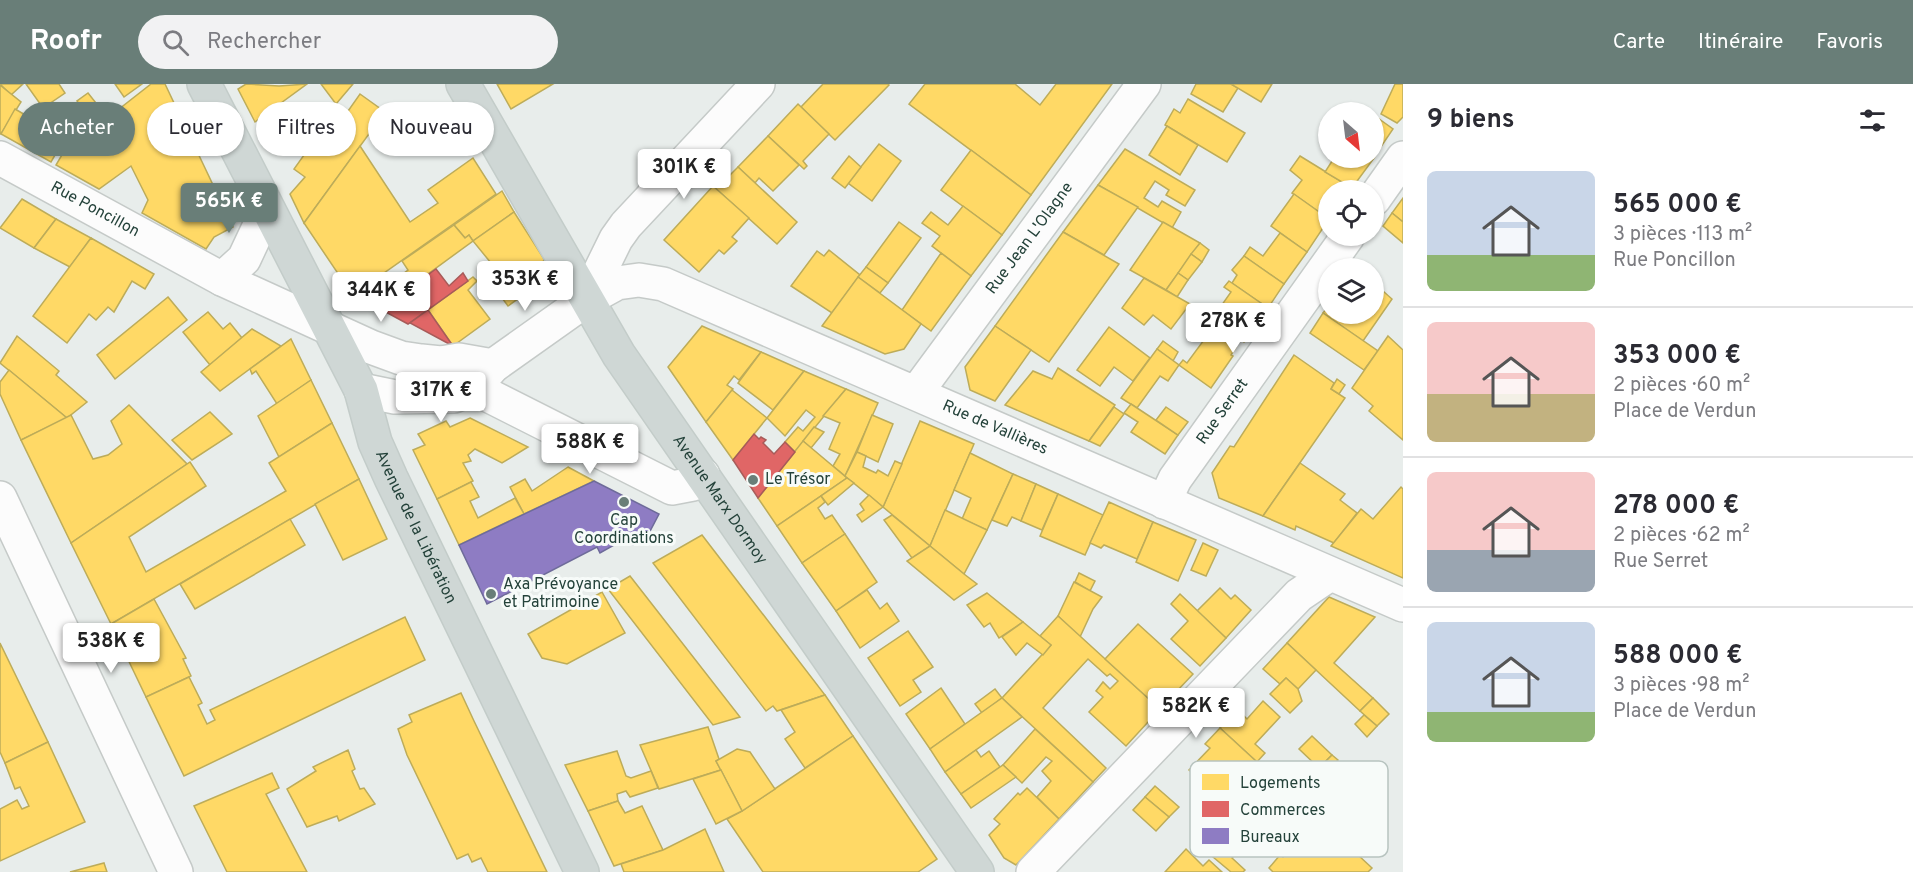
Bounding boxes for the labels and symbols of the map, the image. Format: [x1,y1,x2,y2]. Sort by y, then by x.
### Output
north arrow [1318,102,1384,168]
pin: 301K € [635,149,733,200]
street label: Rue Poncillon [47,177,143,242]
street label: Rue Jean L'Olagne [982,179,1078,298]
pin: 565K € [180,183,278,234]
pin: 353K € [476,261,574,312]
pin: 344K € [332,272,430,323]
pin: 278K € [1184,303,1282,354]
pin: 317K € [392,372,490,423]
street label: Rue Serret [1193,375,1253,449]
street label: Rue de Vallières [939,396,1051,460]
pin: 588K € [541,424,639,475]
street label: Avenue Marx Dormoy [667,431,771,569]
street label: Avenue de la Libération [370,447,461,607]
place label: Le Trésor [765,470,830,490]
marker: Le Trésor [746,473,760,487]
marker: Cap Coordinations [617,495,631,509]
place label: Cap Coordinations [574,511,674,549]
place label: Axa Prévoyance et Patrimoine [503,575,618,613]
marker: Axa Prévoyance et Patrimoine [484,587,498,601]
pin: 538K € [62,623,160,674]
pin: 582K € [1147,688,1245,739]
legend [1190,761,1388,857]
text: Logements [1240,774,1321,794]
text: Commerces [1240,801,1326,821]
text: Bureaux [1240,828,1300,848]

